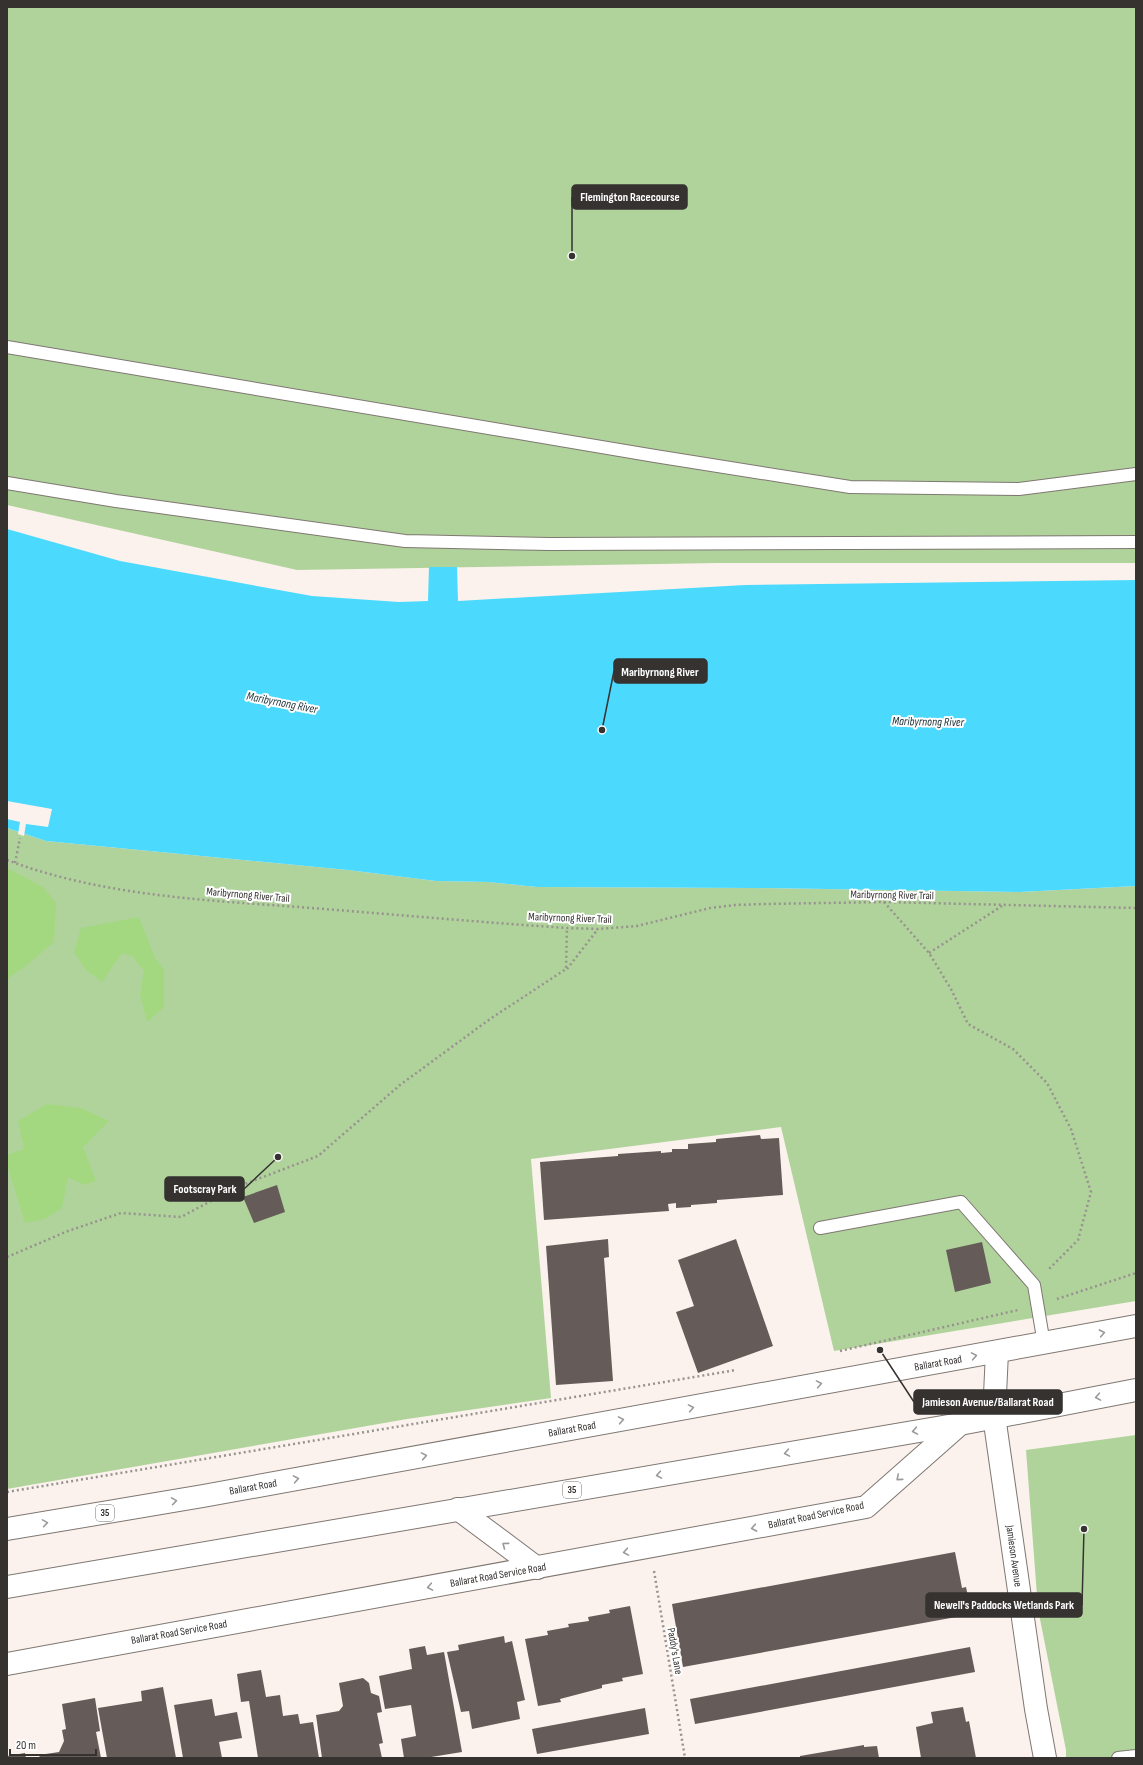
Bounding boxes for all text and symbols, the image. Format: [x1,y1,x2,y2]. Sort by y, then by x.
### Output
callout: Flemington Racecourse [572,185,687,209]
text: Flemington Racecourse [580,190,680,205]
callout: Maribyrnong River [614,659,707,683]
text: Maribyrnong River [621,665,699,680]
water label: Maribyrnong River [245,689,319,717]
water label: Maribyrnong River [892,714,965,730]
street label: Maribyrnong River Trail [206,885,290,905]
street label: Maribyrnong River Trail [850,888,934,902]
street label: Maribyrnong River Trail [528,910,612,926]
callout: Footscray Park [165,1177,244,1201]
text: Footscray Park [173,1182,237,1197]
one-way arrow [1099,1329,1105,1338]
street label: Ballarat Road [913,1352,963,1374]
one-way arrow [971,1353,977,1361]
one-way arrow [816,1380,822,1389]
callout: Jamieson Avenue/Ballarat Road [914,1390,1062,1414]
one-way arrow [1095,1392,1101,1401]
text: Jamieson Avenue/Ballarat Road [921,1395,1054,1410]
one-way arrow [688,1404,694,1412]
one-way arrow [618,1417,624,1425]
street label: Ballarat Road [547,1418,597,1440]
one-way arrow [912,1426,918,1435]
one-way arrow [784,1448,790,1457]
one-way arrow [421,1452,427,1461]
one-way arrow [655,1470,662,1479]
one-way arrow [897,1473,904,1480]
one-way arrow [293,1475,299,1484]
street label: Ballarat Road [228,1476,278,1498]
road number: 35 [563,1482,581,1498]
one-way arrow [171,1497,177,1506]
street label: Ballarat Road Service Road [767,1498,865,1531]
road number: 35 [96,1505,114,1521]
one-way arrow [42,1519,49,1527]
one-way arrow [751,1523,757,1532]
street label: Jamieson Avenue [1003,1523,1025,1588]
one-way arrow [503,1542,510,1549]
one-way arrow [623,1547,630,1555]
street label: Ballarat Road Service Road [449,1560,547,1590]
one-way arrow [427,1583,433,1591]
callout: Newell's Paddocks Wetlands Park [926,1593,1082,1617]
text: Newell's Paddocks Wetlands Park [934,1598,1074,1613]
street label: Ballarat Road Service Road [130,1617,228,1647]
street label: Paddy's Lane [665,1627,685,1675]
scale bar [10,1731,96,1757]
text: 20 m [16,1738,36,1753]

